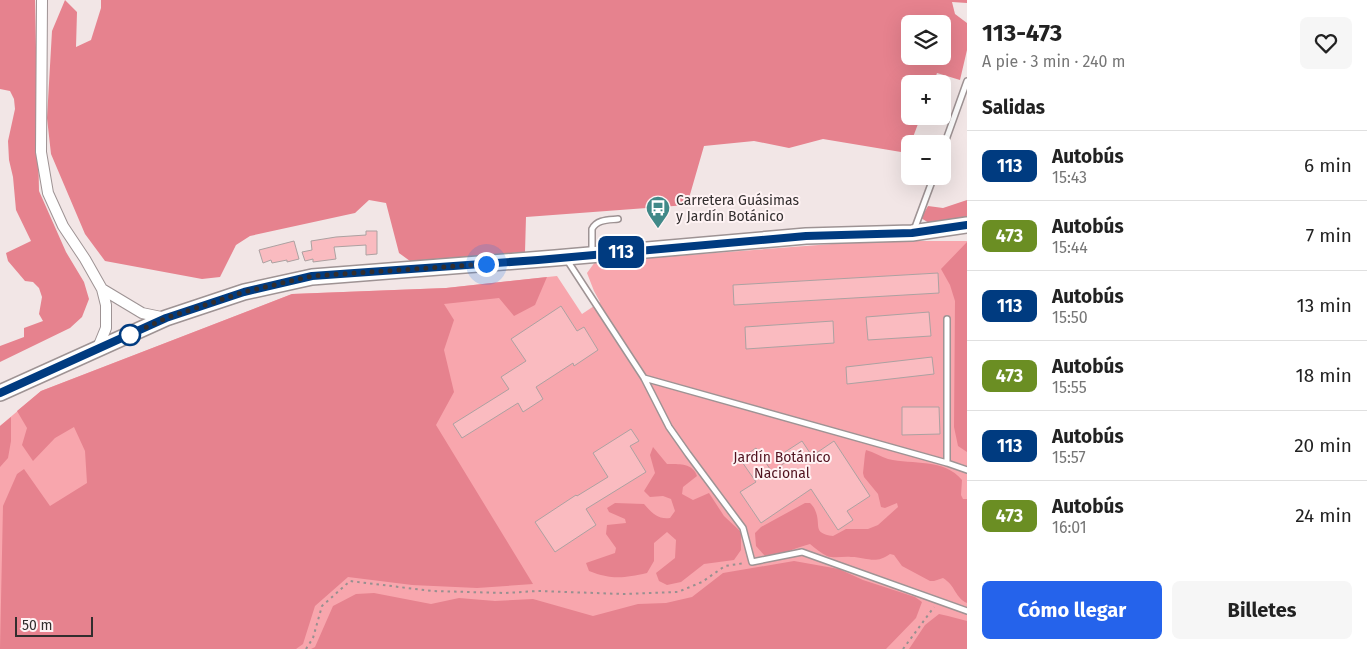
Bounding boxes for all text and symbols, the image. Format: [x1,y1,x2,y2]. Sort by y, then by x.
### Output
map controls [901,15,951,185]
button: layers [901,15,951,65]
button: heart [1300,17,1352,69]
text: 113-473 [982,19,1062,47]
text: A pie · 3 min · 240 m [982,52,1126,71]
button: + [901,75,951,125]
text: Salidas [982,96,1045,119]
button: − [901,135,951,185]
text: Autobús [1052,145,1124,168]
text: 6 min [1304,154,1352,177]
text: 113 [997,155,1022,177]
text: 15:43 [1052,168,1087,187]
place label: Carretera Guásimas y Jardín Botánico [676,192,799,225]
bus stop icon: Carretera Guásimas y Jardín Botánico [645,195,671,229]
text: Autobús [1052,215,1124,238]
text: 7 min [1306,224,1352,247]
text: 473 [996,225,1023,247]
line badge: 113 [592,236,650,268]
text: 15:44 [1052,238,1088,257]
text: 113 [608,241,634,263]
your location [474,252,499,277]
text: Autobús [1052,285,1124,308]
text: 13 min [1296,294,1352,317]
text: 113 [997,295,1022,317]
text: 15:50 [1052,308,1088,327]
unlabelled marker [119,324,141,346]
text: Autobús [1052,355,1124,378]
text: 18 min [1295,364,1352,387]
text: 473 [996,365,1023,387]
text: 15:55 [1052,378,1087,397]
text: Autobús [1052,425,1124,448]
text: 20 min [1294,434,1352,457]
text: 113 [997,435,1022,457]
text: 15:57 [1052,448,1086,467]
park label: Jardín Botánico Nacional [733,449,831,482]
text: Autobús [1052,495,1124,518]
text: 24 min [1295,504,1352,527]
text: 473 [996,505,1023,527]
text: 16:01 [1052,518,1087,537]
button: Cómo llegar [982,581,1162,639]
button: Billetes [1172,581,1352,639]
scale bar [15,614,92,637]
text: 50 m [22,617,53,634]

